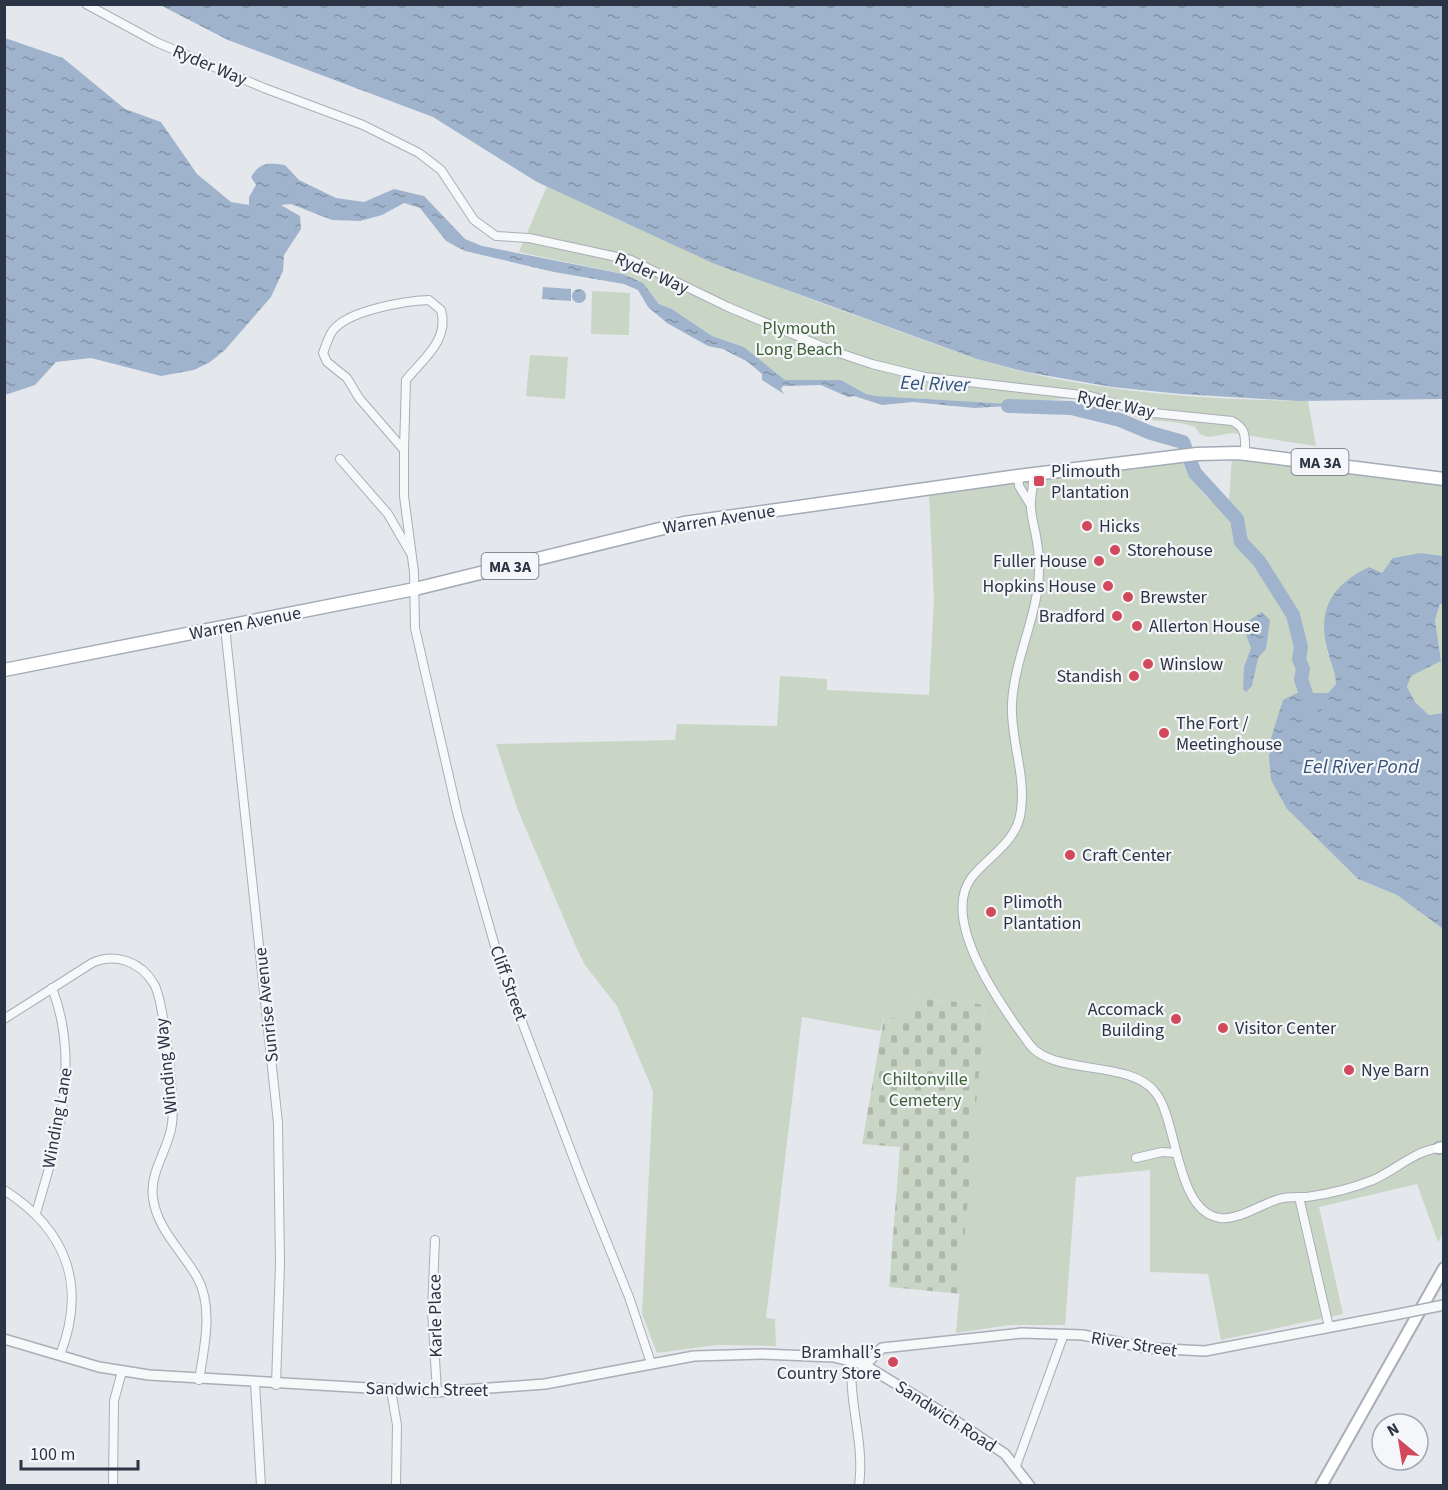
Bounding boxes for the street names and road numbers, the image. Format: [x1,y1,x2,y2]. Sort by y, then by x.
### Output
street label: Ryder Way [169,39,251,93]
street label: Ryder Way [611,246,693,301]
street label: Ryder Way [1075,384,1158,425]
road number: MA 3A [1292,449,1348,475]
street label: Warren Avenue [661,498,777,541]
road number: MA 3A [482,553,538,579]
street label: Warren Avenue [187,600,303,647]
street label: Cliff Street [483,942,534,1024]
street label: Sunrise Avenue [248,946,285,1064]
street label: Winding Way [149,1016,184,1115]
street label: Winding Lane [36,1066,79,1170]
street label: Karle Place [422,1274,449,1358]
street label: River Street [1089,1325,1179,1364]
street label: Sandwich Road [890,1374,1001,1459]
street label: Sandwich Street [365,1376,488,1403]

